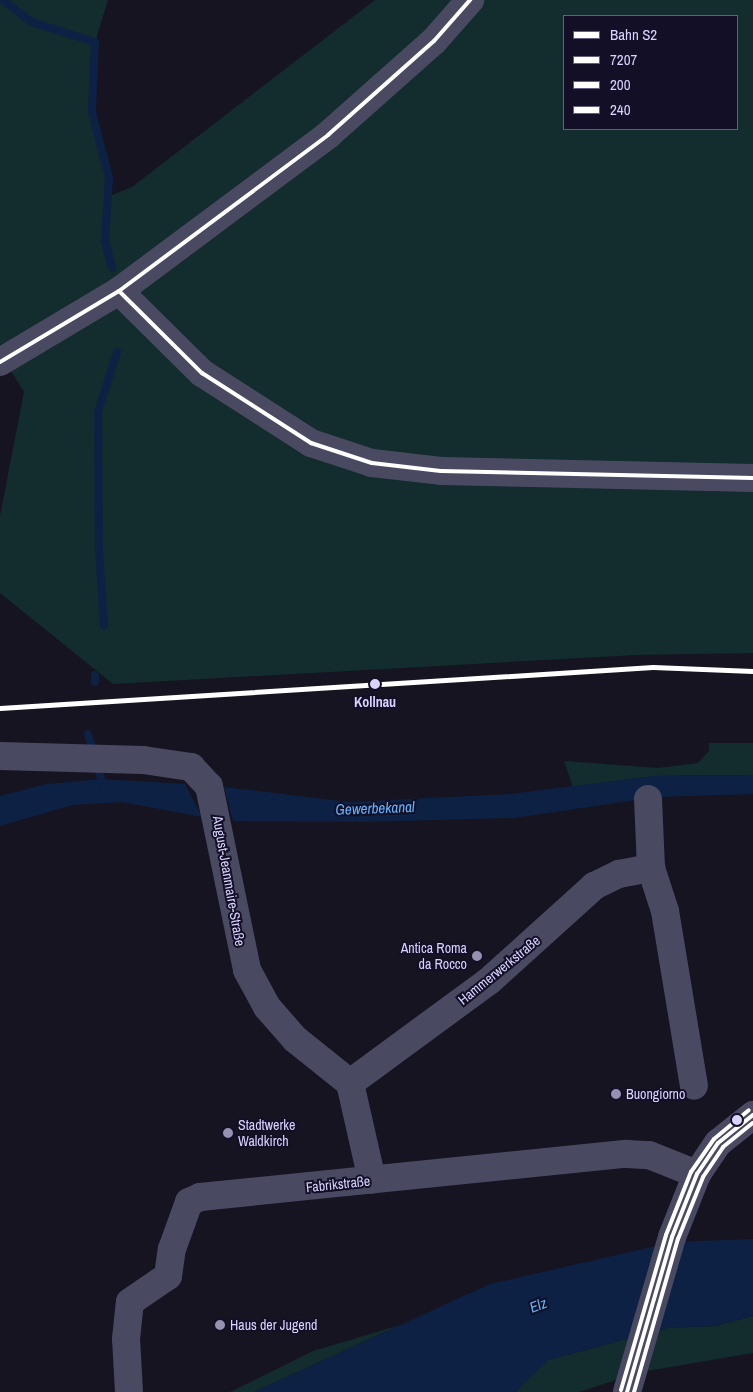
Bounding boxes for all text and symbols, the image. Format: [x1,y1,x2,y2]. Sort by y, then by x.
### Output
legend [563,15,738,130]
text: Bahn S2 [610,24,657,45]
text: 7207 [610,49,637,70]
text: 200 [610,74,631,95]
text: 240 [610,99,631,120]
marker: Kollnau [368,677,382,691]
place label: Kollnau [354,694,396,710]
water label: Gewerbekanal [335,798,415,818]
street label: August-Jeanmaire-Straße [209,815,249,947]
street label: Hammerwerkstraße [455,932,543,1008]
place label: Antica Roma da Rocco [401,940,467,972]
marker: Antica Roma da Rocco [471,950,483,962]
place label: Buongiorno [626,1086,685,1102]
marker: Buongiorno [610,1088,622,1100]
unlabelled marker [732,1115,742,1125]
place label: Stadtwerke Waldkirch [238,1117,295,1150]
marker: Stadtwerke Waldkirch [222,1127,234,1139]
street label: Fabrikstraße [305,1172,371,1196]
water label: Elz [527,1294,549,1316]
place label: Haus der Jugend [230,1317,317,1333]
marker: Haus der Jugend [214,1319,226,1331]

